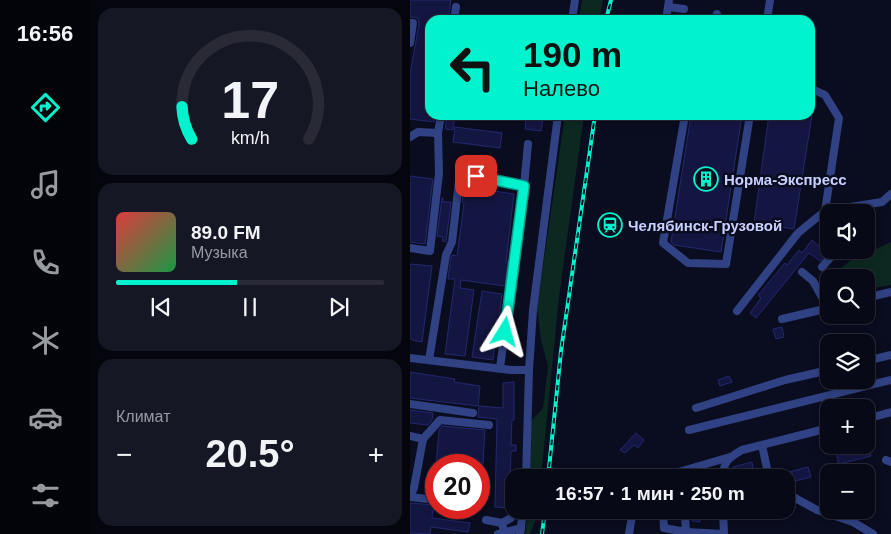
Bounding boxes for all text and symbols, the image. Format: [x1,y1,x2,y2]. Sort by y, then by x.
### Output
text: 16:56 [17,21,73,46]
icon: left [440,35,505,100]
text: 190 m [523,35,622,74]
text: 17 [221,71,279,129]
text: Налево [523,76,600,101]
icon: directions [28,90,63,125]
text: km/h [231,128,269,148]
pin [455,155,497,197]
icon: arrive [462,162,490,190]
building icon: Норма-Экспресс [693,166,719,192]
icon: music [28,167,63,202]
place label: Норма-Экспресс [724,171,847,188]
map controls [820,204,875,519]
button: sound [820,204,875,259]
station icon: Челябинск-Грузовой [597,212,623,238]
place label: Челябинск-Грузовой [628,217,782,234]
text: 89.0 FM [191,222,261,243]
text: Музыка [191,244,248,261]
icon: phone [28,245,63,280]
button: search [820,269,875,324]
icon: previous [147,293,175,321]
icon: pause [236,293,264,321]
icon: next [325,293,353,321]
position arrow [478,305,530,357]
icon: climate [28,323,63,358]
button: layers [820,334,875,389]
button: + [820,399,875,454]
icon: car [28,400,63,435]
text: Климат [116,408,170,425]
text: 20.5° [205,433,295,475]
text: − [116,439,132,470]
text: + [368,439,384,470]
speed limit sign: 20 [425,454,490,519]
button: − [820,464,875,519]
icon: filters [28,478,63,513]
text: 16:57 · 1 мин · 250 m [555,483,745,504]

